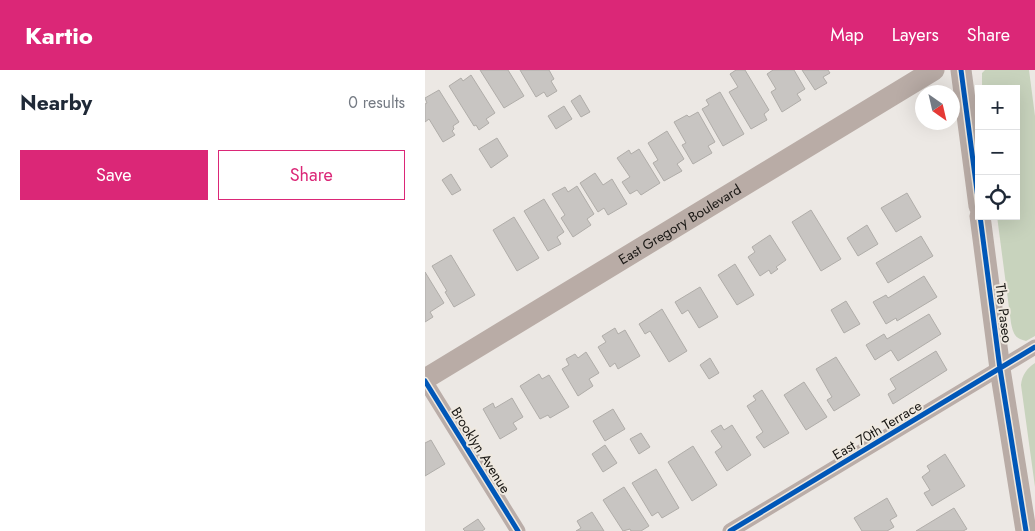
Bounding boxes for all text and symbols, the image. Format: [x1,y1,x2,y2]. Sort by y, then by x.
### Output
text: Kartio [25,18,93,53]
text: Map [830,22,864,48]
text: Layers [892,22,939,48]
text: Share [967,22,1010,48]
north arrow [915,85,960,130]
map controls [975,85,1020,220]
button: + [975,85,1020,130]
text: Nearby [20,88,92,118]
text: 0 results [348,91,405,114]
button: − [975,130,1020,175]
button: Save [20,150,208,200]
button: Share [218,150,405,200]
button: locate [975,175,1020,220]
street label: East Gregory Boulevard [615,179,745,269]
street label: The Paseo [990,282,1018,344]
street label: East 70th Terrace [829,395,925,465]
street label: Brooklyn Avenue [446,403,516,497]

